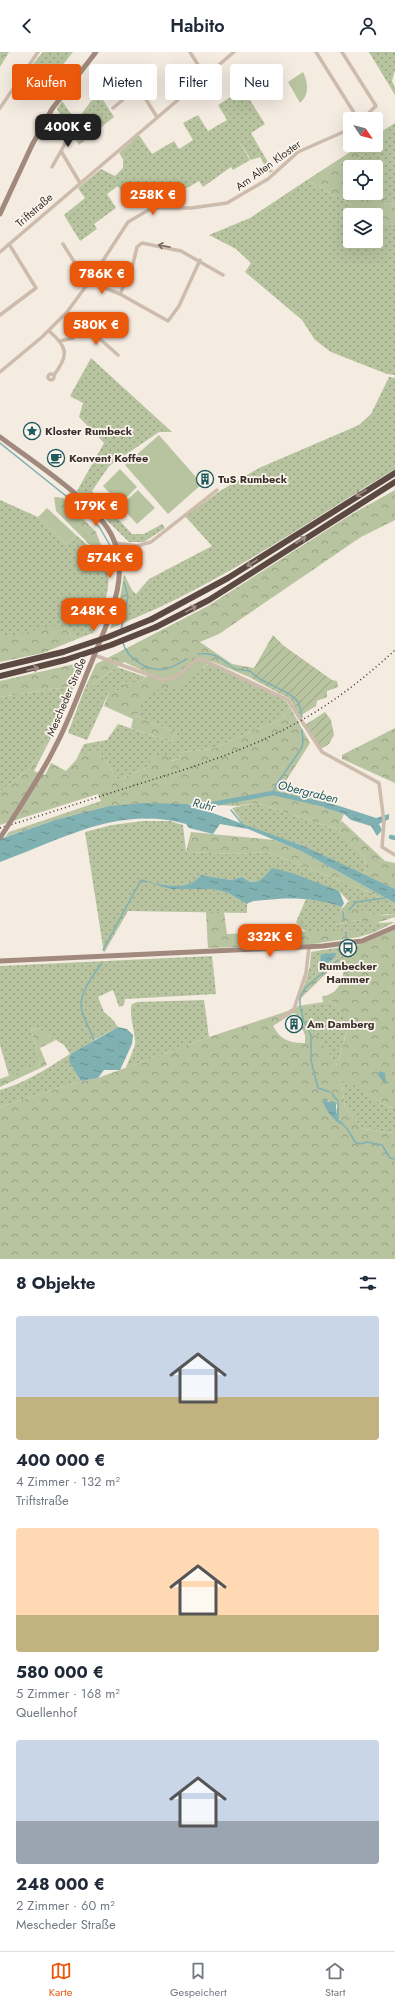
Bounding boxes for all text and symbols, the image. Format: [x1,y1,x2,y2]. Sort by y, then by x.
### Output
text: Habito [170,13,225,39]
icon: back [16,15,38,37]
icon: person [357,15,379,37]
chip: Kaufen [12,64,81,100]
chip: Mieten [89,64,157,100]
chip: Filter [165,64,222,100]
chip: Neu [230,64,283,100]
north arrow [343,112,383,152]
map controls [343,112,383,248]
pin: 400K € [35,114,101,148]
text: 400K € [44,117,92,136]
street label: Am Alten Kloster [232,136,304,194]
button: locate [343,160,383,200]
pin: 258K € [120,182,186,216]
text: 258K € [130,185,176,204]
street label: Triftstraße [12,189,56,231]
button: layers [343,208,383,248]
one-way arrow [158,242,171,250]
pin: 786K € [69,261,135,295]
text: 786K € [79,264,125,283]
pin: 580K € [63,312,129,346]
text: 580K € [73,315,119,334]
place icon: Kloster Rumbeck [22,421,42,441]
place label: Kloster Rumbeck [45,423,133,439]
cafe icon: Konvent Koffee [46,448,66,468]
place label: Konvent Koffee [69,450,148,466]
building icon: TuS Rumbeck [195,469,215,489]
place label: TuS Rumbeck [218,471,288,487]
one-way arrow [356,489,367,498]
pin: 179K € [63,493,129,527]
text: 179K € [74,496,118,515]
one-way arrow [295,536,307,544]
pin: 574K € [77,545,143,579]
text: 574K € [87,548,133,567]
one-way arrow [246,560,258,568]
pin: 248K € [61,598,127,632]
text: 248K € [70,601,118,620]
one-way arrow [185,605,197,613]
street label: Mescheder Straße [42,655,90,739]
one-way arrow [26,664,39,672]
water label: Obergraben [276,776,340,808]
water label: Ruhr [191,794,218,817]
pin: 332K € [237,924,303,958]
text: 332K € [247,927,293,946]
bus stop icon: Rumbecker Hammer [338,938,358,958]
place label: Rumbecker Hammer [319,958,377,987]
building icon: Am Damberg [284,1014,304,1034]
place label: Am Damberg [306,1016,375,1032]
text: 8 Objekte [16,1271,96,1295]
icon: filters [357,1272,379,1294]
icon: home [162,1342,234,1414]
text: 400 000 € [16,1448,105,1472]
text: 4 Zimmer · 132 m² [16,1472,120,1491]
text: Triftstraße [16,1491,69,1510]
icon: home [162,1554,234,1626]
text: 580 000 € [16,1660,104,1684]
text: 5 Zimmer · 168 m² [16,1684,120,1703]
text: Quellenhof [16,1703,77,1722]
icon: home [162,1766,234,1838]
text: 248 000 € [16,1872,105,1896]
text: 2 Zimmer · 60 m² [16,1896,115,1915]
text: Mescheder Straße [16,1915,116,1934]
tab: Karte [49,1960,72,2000]
tab: Gespeichert [170,1960,227,2000]
tab: Start [324,1960,346,2000]

